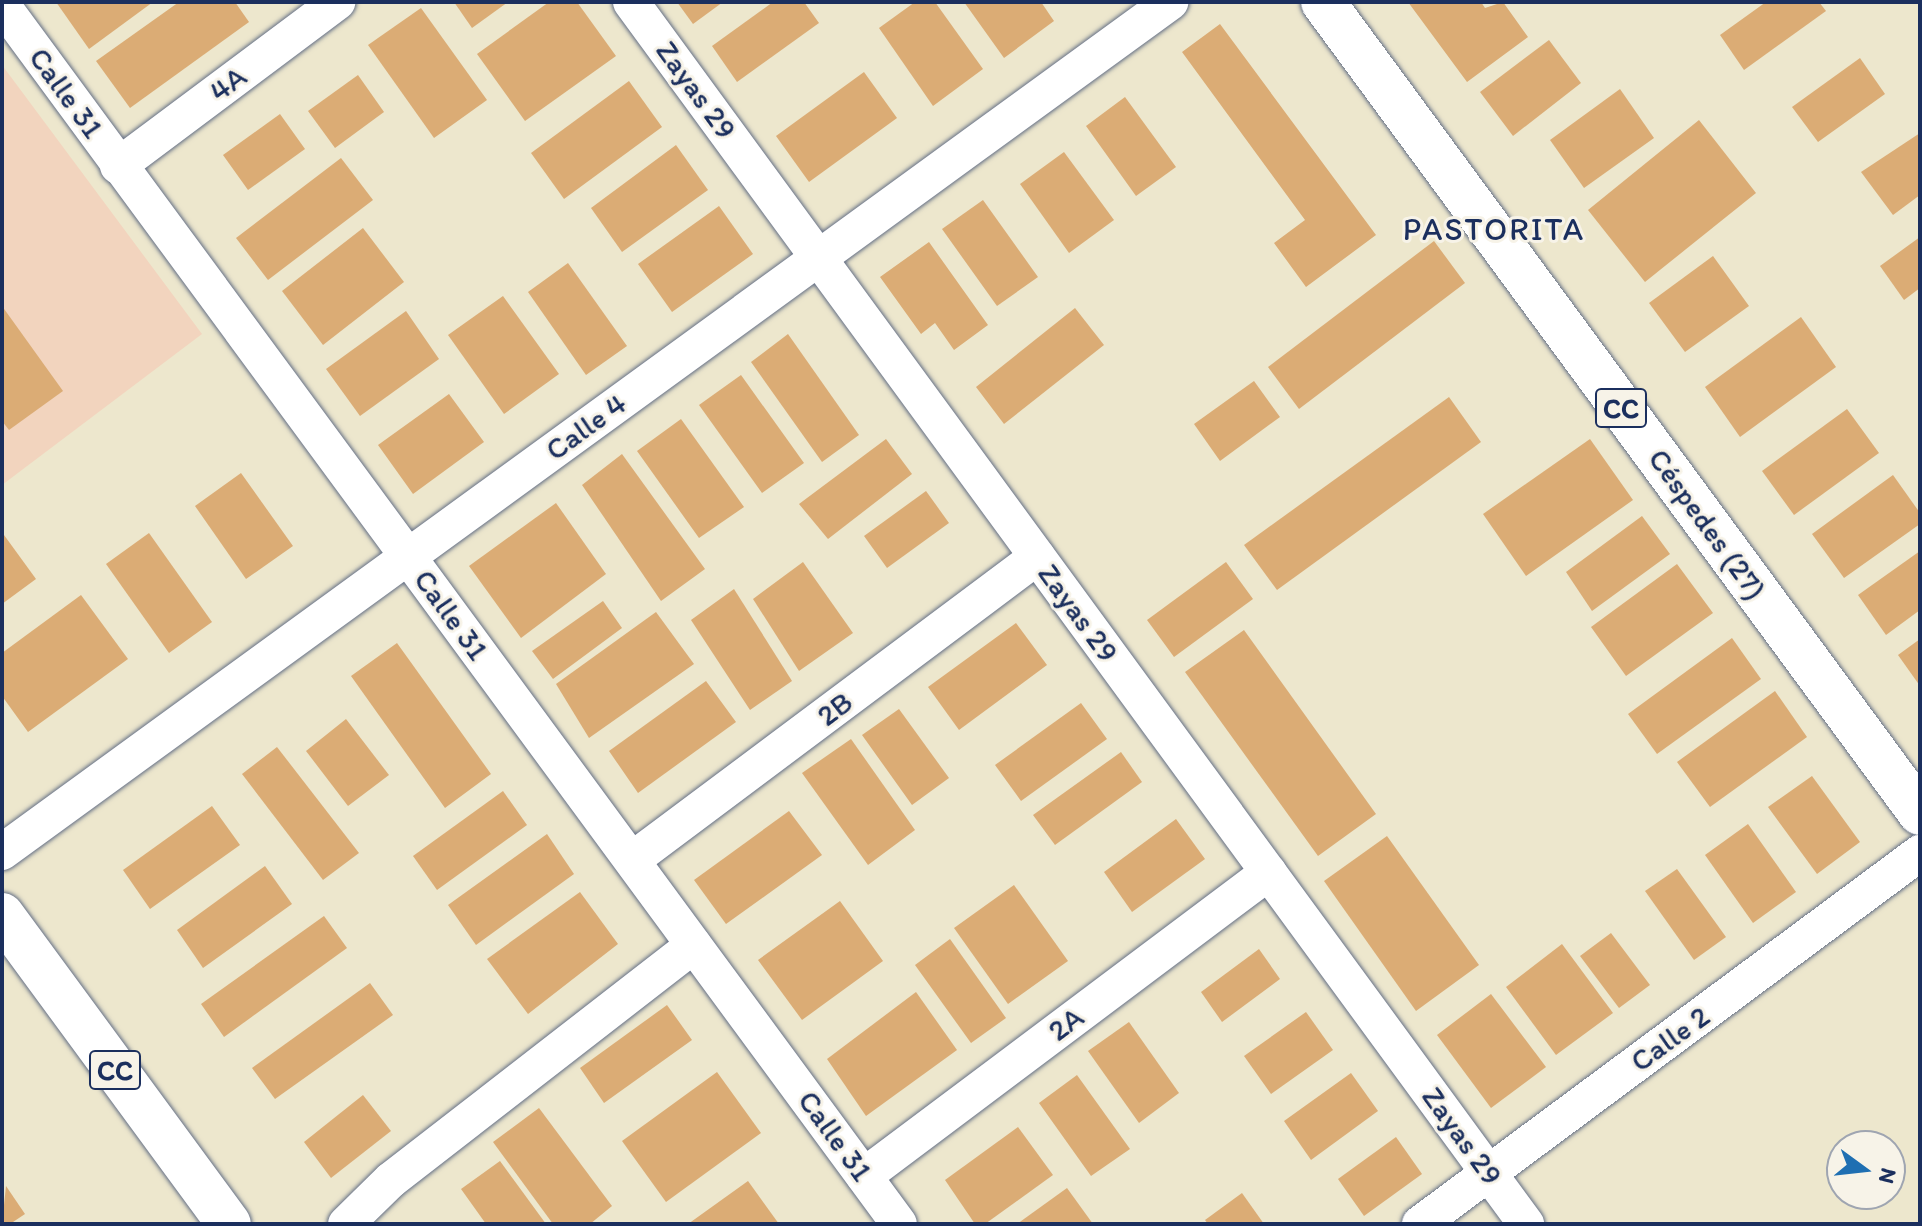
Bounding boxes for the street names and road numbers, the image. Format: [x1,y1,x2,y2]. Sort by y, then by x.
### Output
street label: Zayas 29 [648,34,744,146]
street label: Calle 31 [21,41,111,145]
street label: 4A [202,58,254,110]
road number: CC [1593,384,1649,432]
street label: Calle 4 [539,386,633,468]
street label: Céspedes (27) [1640,442,1774,606]
street label: Zayas 29 [1030,557,1126,669]
street label: Calle 31 [406,563,496,667]
street label: 2B [810,684,860,734]
street label: Calle 2 [1624,998,1716,1080]
street label: 2A [1041,999,1091,1049]
road number: CC [87,1046,143,1094]
street label: Zayas 29 [1414,1080,1510,1192]
street label: Calle 31 [790,1084,880,1188]

